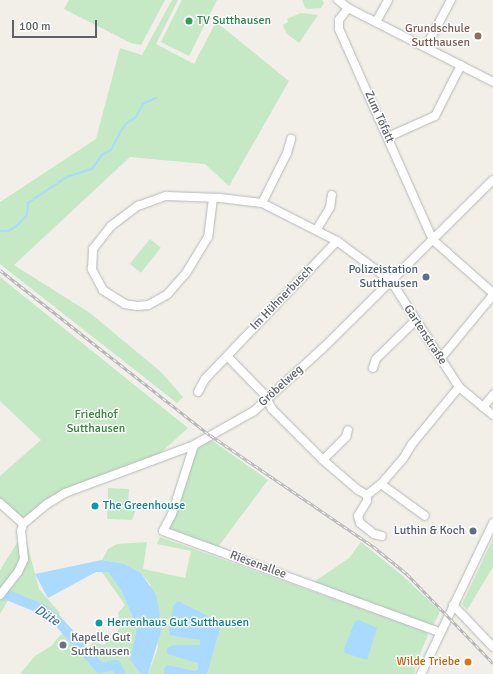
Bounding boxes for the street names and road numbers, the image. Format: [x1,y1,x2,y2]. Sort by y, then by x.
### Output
street label: Zum Töfatt [361,89,397,145]
street label: Im Hühnerbusch [248,263,316,333]
street label: Gartenstraße [400,302,450,368]
street label: Gröbelweg [256,362,306,410]
street label: Riesenallee [228,548,288,582]

